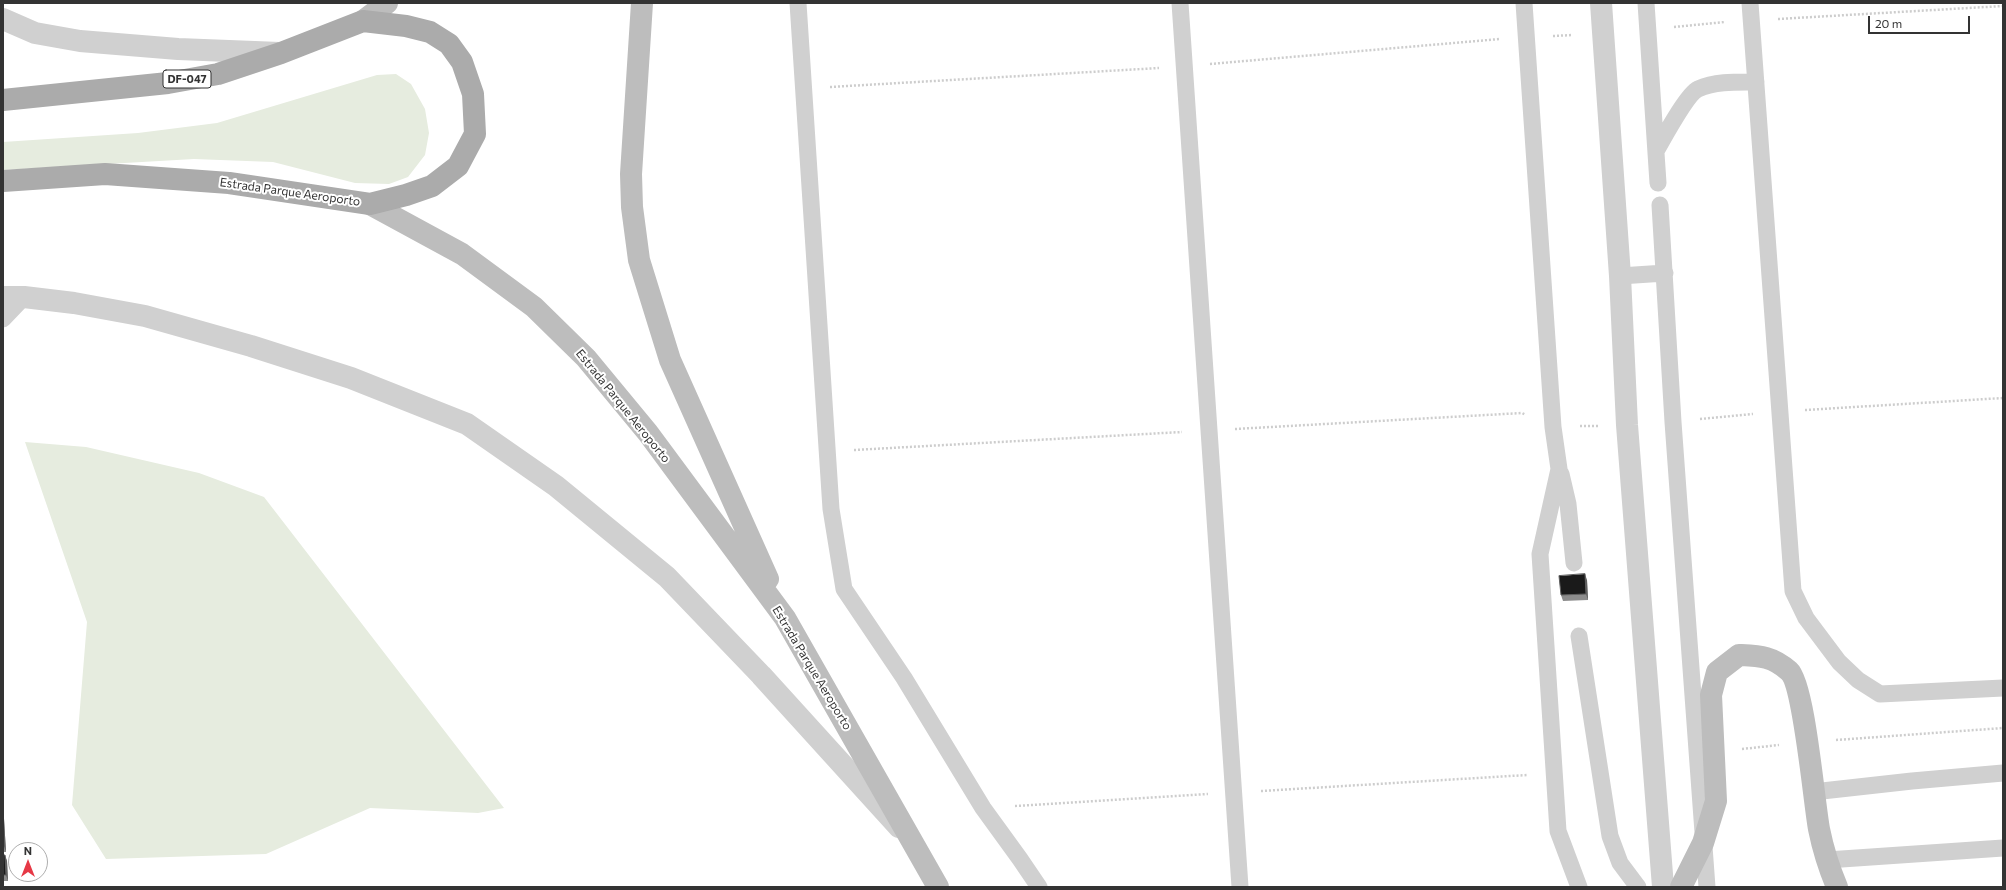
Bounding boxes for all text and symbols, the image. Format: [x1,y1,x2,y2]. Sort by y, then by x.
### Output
scale bar [1870,8,1972,34]
text: 20 m [1875,16,1902,30]
road number: DF-047 [163,70,211,88]
street label: Estrada Parque Aeroporto [219,175,361,209]
street label: Estrada Parque Aeroporto [573,346,673,466]
street label: Estrada Parque Aeroporto [769,604,855,732]
north arrow [8,842,48,882]
text: N [24,844,32,857]

